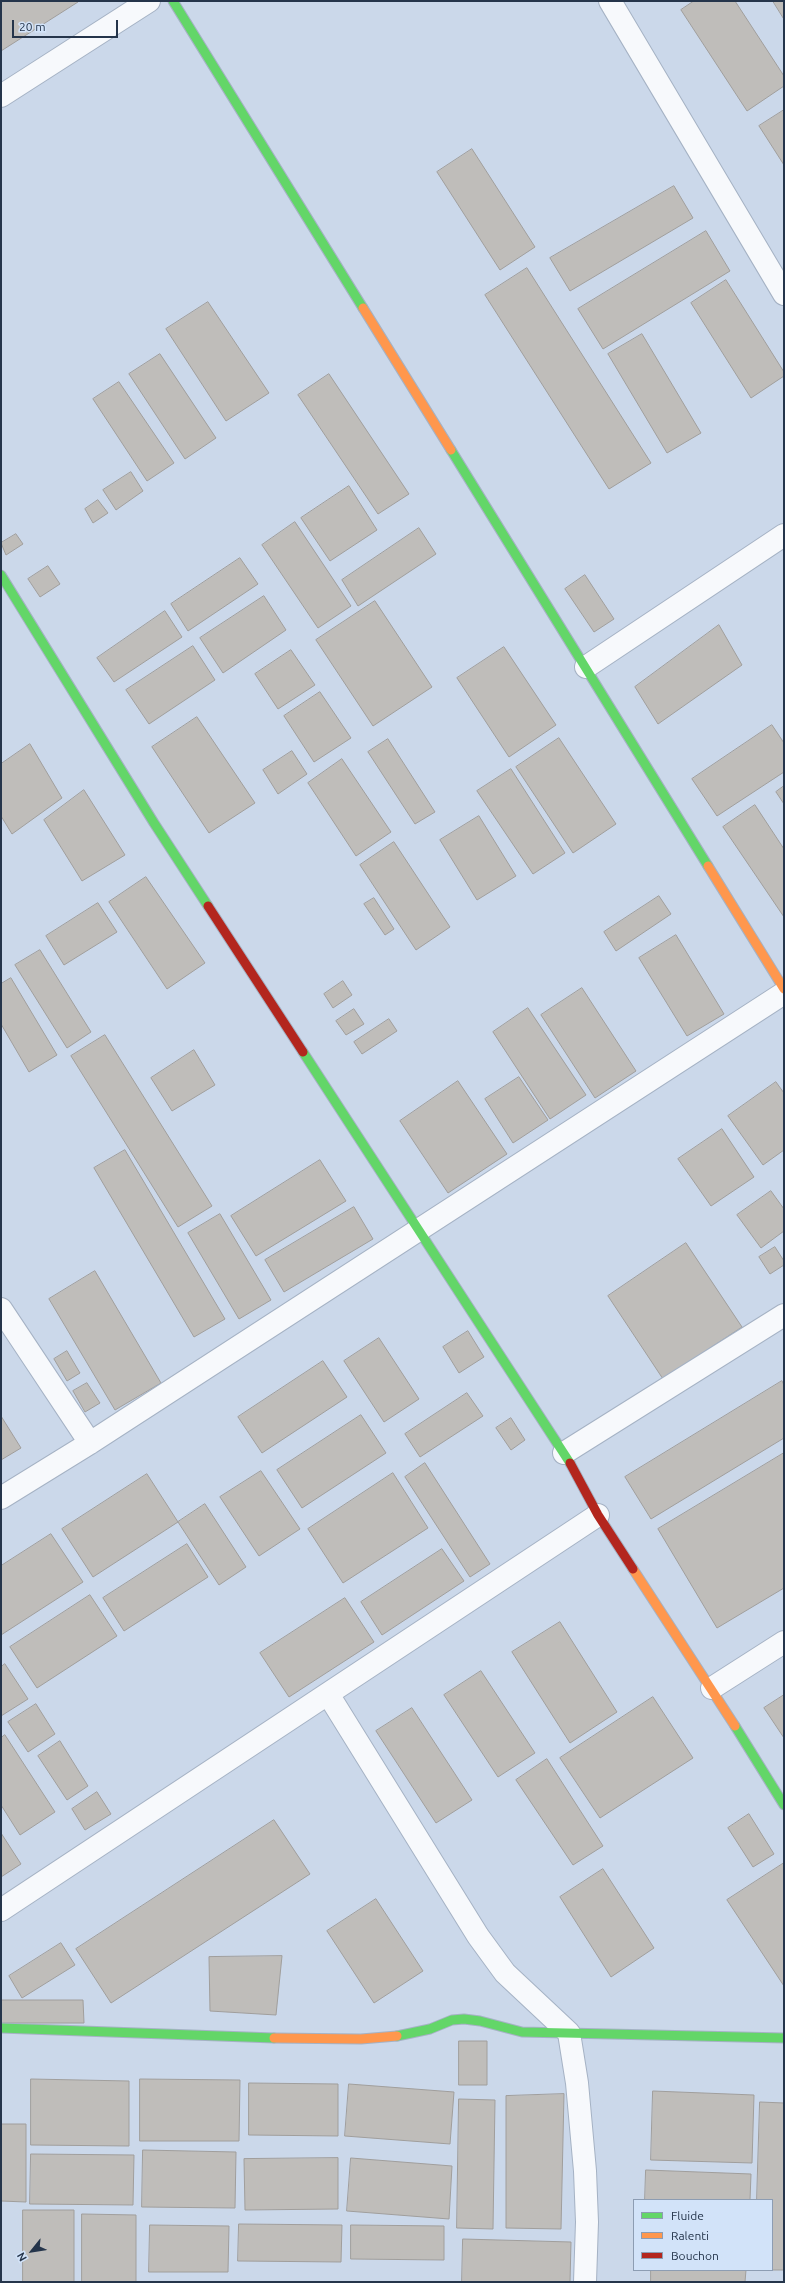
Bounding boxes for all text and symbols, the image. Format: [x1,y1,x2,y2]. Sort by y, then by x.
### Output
scale bar [14,12,120,38]
text: 20 m [19,20,46,33]
legend [633,2199,773,2271]
text: Fluide [671,2209,704,2222]
text: Ralenti [671,2229,709,2242]
north arrow [12,2231,52,2271]
text: Bouchon [671,2249,719,2262]
text: N [14,2250,29,2264]

